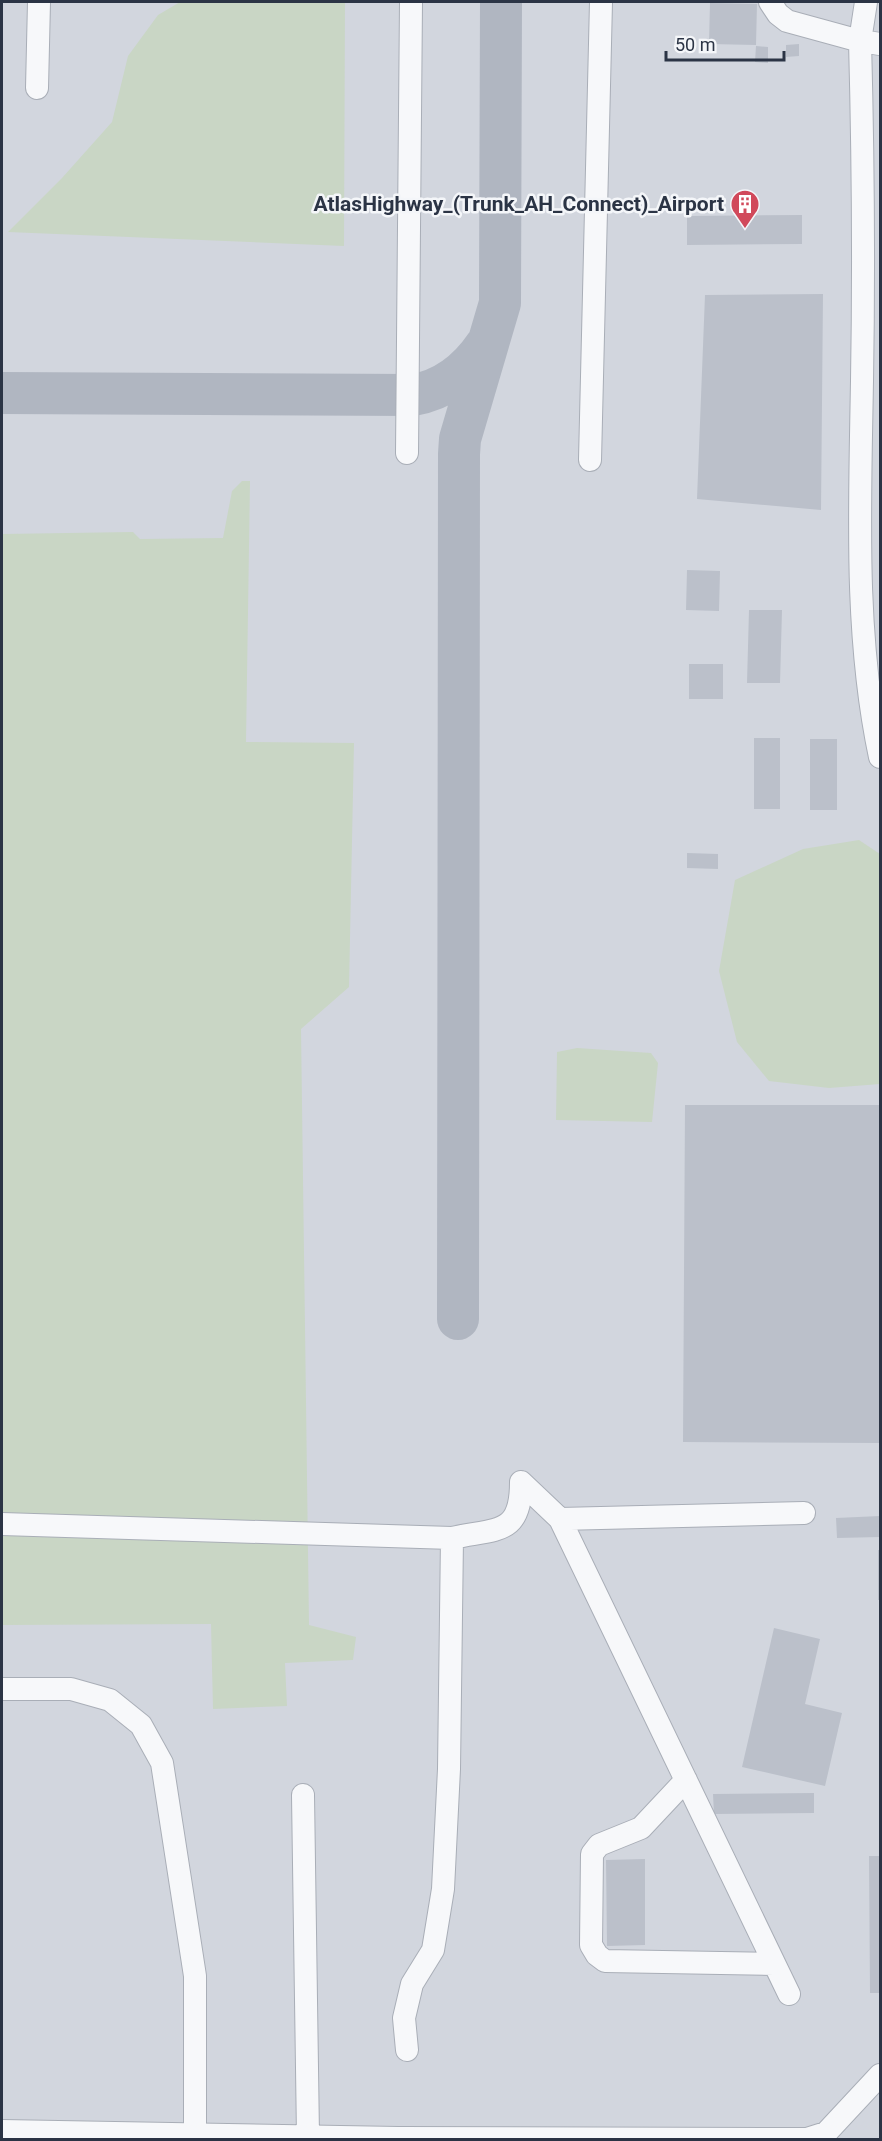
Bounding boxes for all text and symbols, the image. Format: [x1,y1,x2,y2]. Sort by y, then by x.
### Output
scale bar [666,24,784,62]
text: 50 m [675,34,715,55]
building icon: AtlasHighway_(Trunk_AH_Connect)_Airport [729,188,761,230]
place label: AtlasHighway_(Trunk_AH_Connect)_Airport [314,192,724,216]

